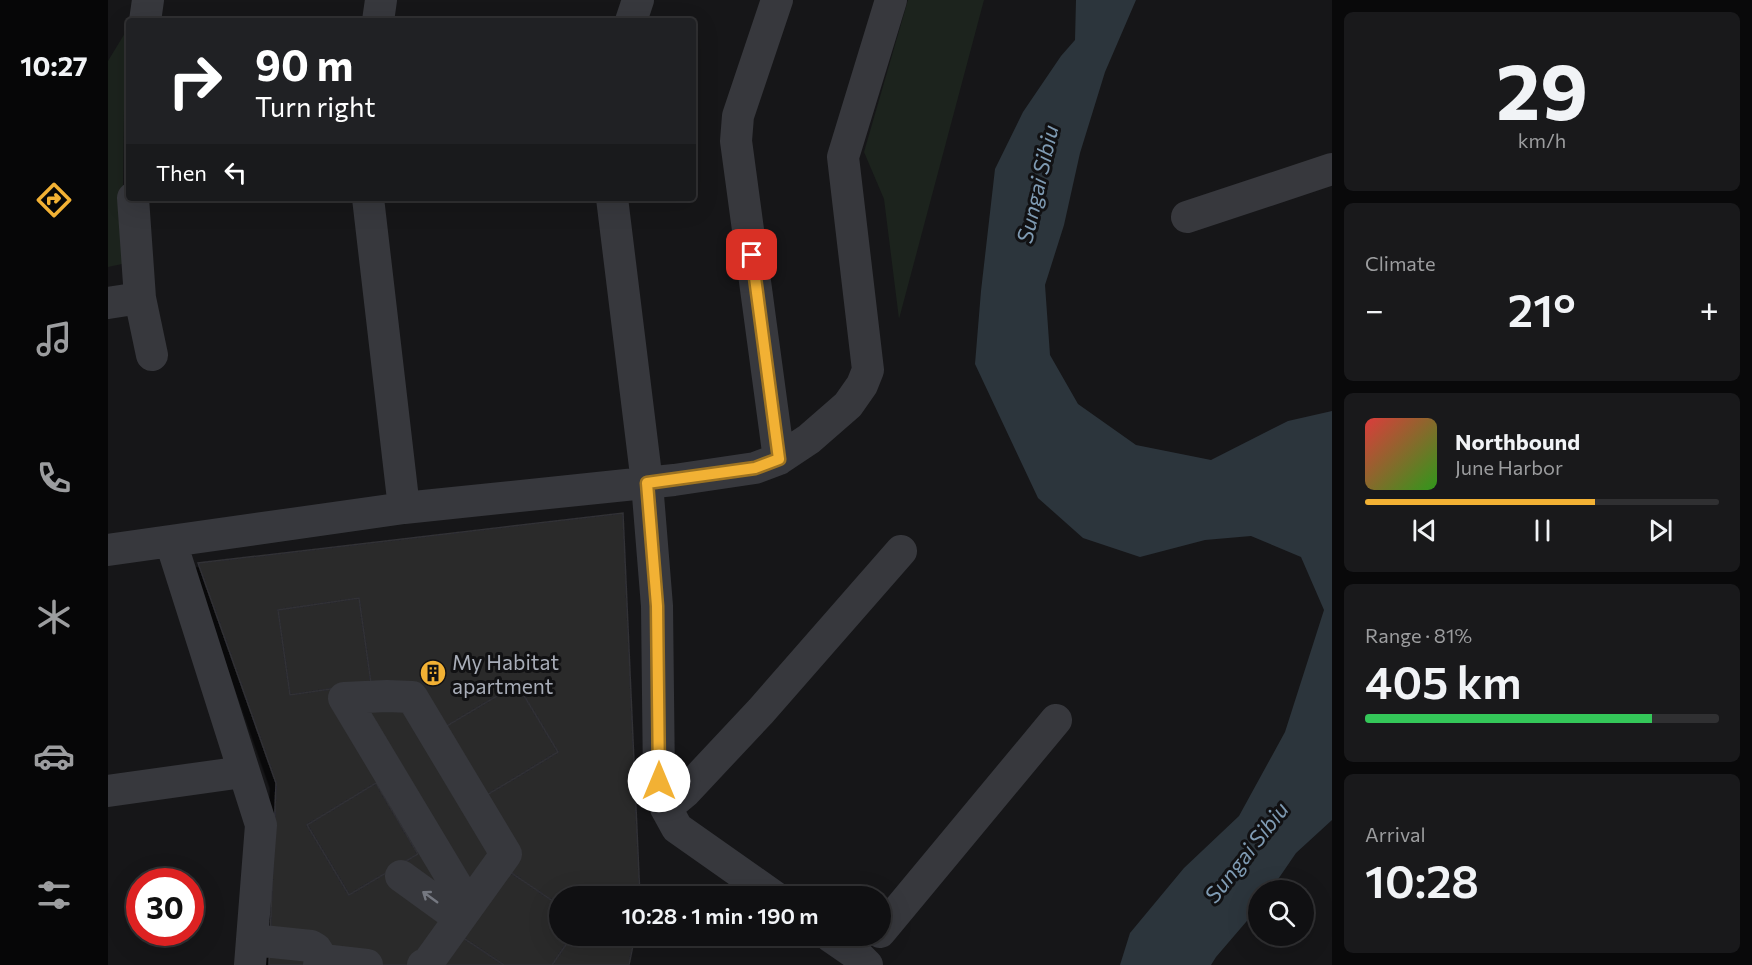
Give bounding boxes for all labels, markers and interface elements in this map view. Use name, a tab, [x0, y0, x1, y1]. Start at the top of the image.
text: 90 m	[255, 38, 354, 90]
text: 29	[1496, 41, 1588, 136]
icon: right	[156, 42, 234, 120]
text: 10:27	[20, 49, 88, 82]
text: Turn right	[255, 90, 375, 123]
water label: Sungai Sibiu	[1010, 122, 1064, 246]
text: km/h	[1518, 128, 1566, 152]
icon: left	[219, 156, 252, 189]
text: Then	[156, 159, 207, 186]
icon: directions	[33, 179, 75, 221]
pin	[726, 229, 777, 280]
icon: arrive	[735, 238, 768, 271]
text: Climate	[1365, 251, 1435, 275]
text: 21°	[1508, 281, 1576, 336]
text: −	[1365, 288, 1384, 329]
text: +	[1700, 288, 1719, 329]
icon: music	[33, 318, 75, 360]
text: Northbound	[1455, 428, 1580, 455]
text: June Harbor	[1455, 455, 1563, 479]
icon: phone	[33, 457, 75, 499]
icon: previous	[1408, 514, 1441, 547]
icon: pause	[1526, 514, 1559, 547]
icon: next	[1644, 514, 1677, 547]
icon: climate	[33, 596, 75, 638]
text: Range · 81%	[1365, 623, 1472, 647]
place label: My Habitat apartment	[452, 649, 559, 698]
text: 405 km	[1365, 653, 1521, 708]
building icon: My Habitat apartment	[418, 658, 448, 688]
icon: car	[33, 735, 75, 777]
position arrow	[627, 749, 691, 813]
water label: Sungai Sibiu	[1198, 796, 1294, 908]
text: Arrival	[1365, 822, 1426, 846]
text: 10:28	[1365, 852, 1479, 907]
speed limit sign: 30	[126, 868, 204, 946]
icon: filters	[33, 874, 75, 916]
map controls	[1248, 880, 1314, 946]
button: search	[1248, 880, 1314, 946]
one-way arrow	[423, 891, 439, 903]
text: 10:28 · 1 min · 190 m	[622, 902, 818, 929]

